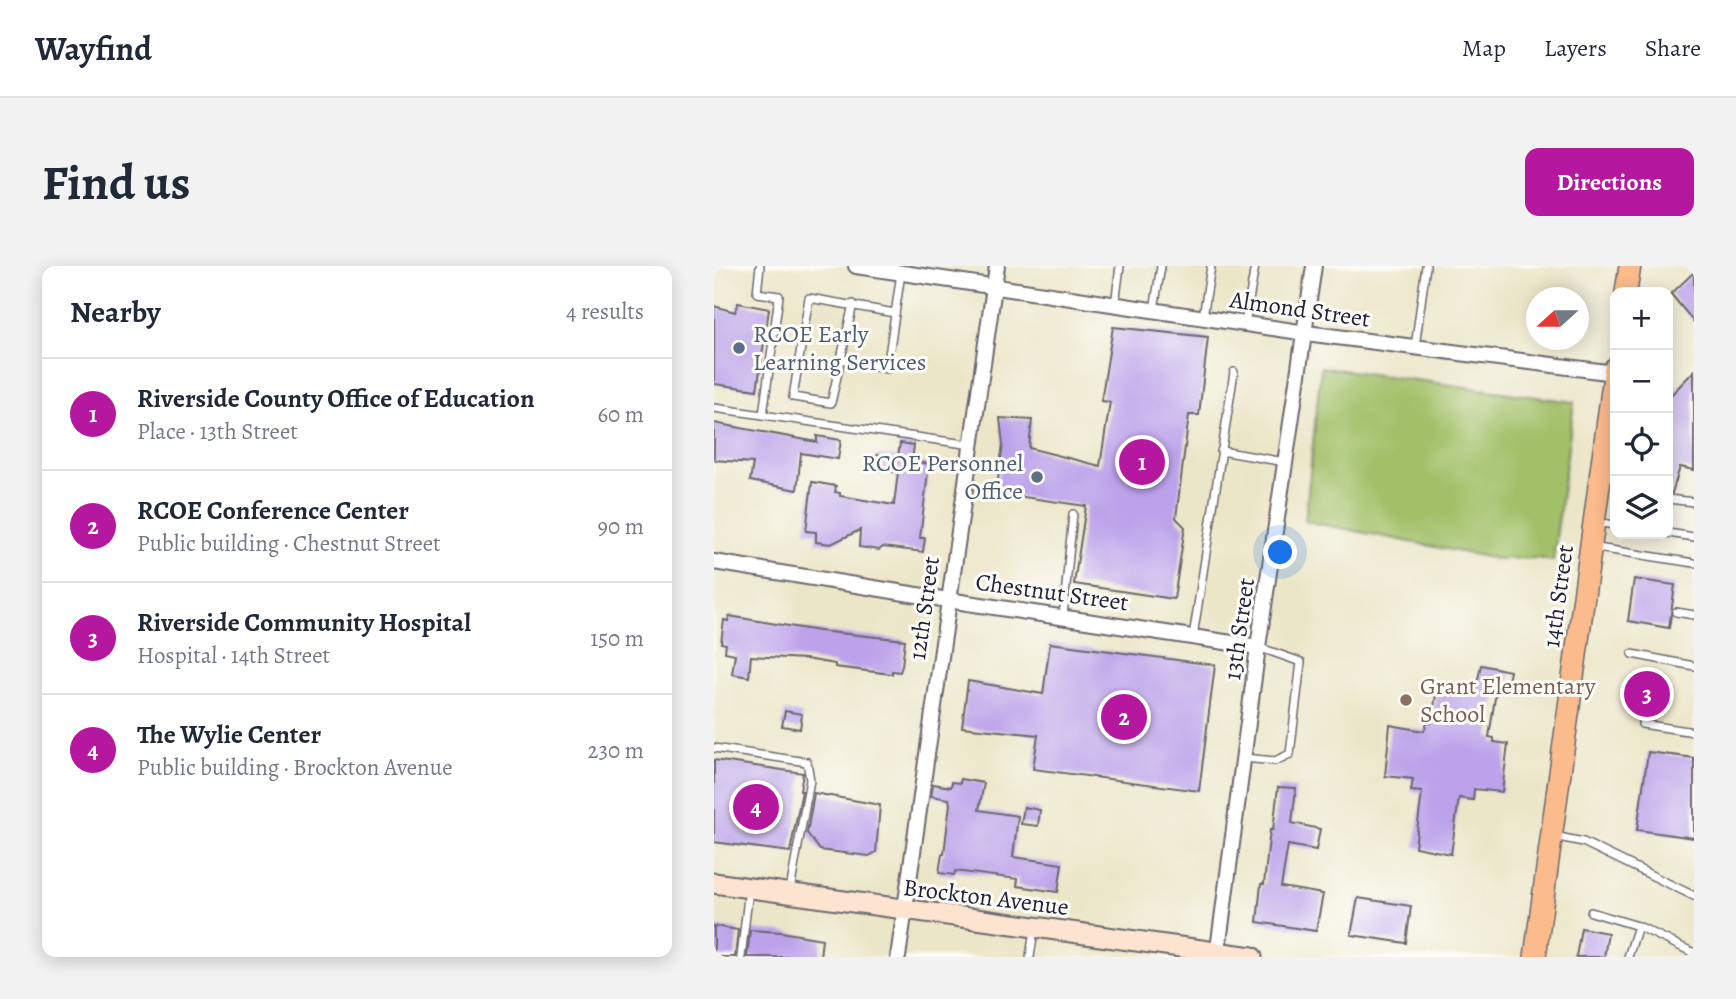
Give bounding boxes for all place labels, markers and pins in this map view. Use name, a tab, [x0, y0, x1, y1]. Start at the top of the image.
place label: RCOE Early Learning Services	[753, 318, 926, 378]
marker: RCOE Early Learning Services	[731, 340, 747, 356]
pin: 1	[1119, 436, 1165, 488]
place label: RCOE Personnel Office	[862, 447, 1023, 507]
marker: RCOE Personnel Office	[1029, 469, 1045, 485]
pin: 3	[1624, 668, 1670, 720]
place label: Grant Elementary School	[1420, 670, 1596, 730]
pin: 2	[1101, 691, 1147, 743]
marker: Grant Elementary School	[1398, 692, 1414, 708]
pin: 4	[733, 781, 779, 833]

